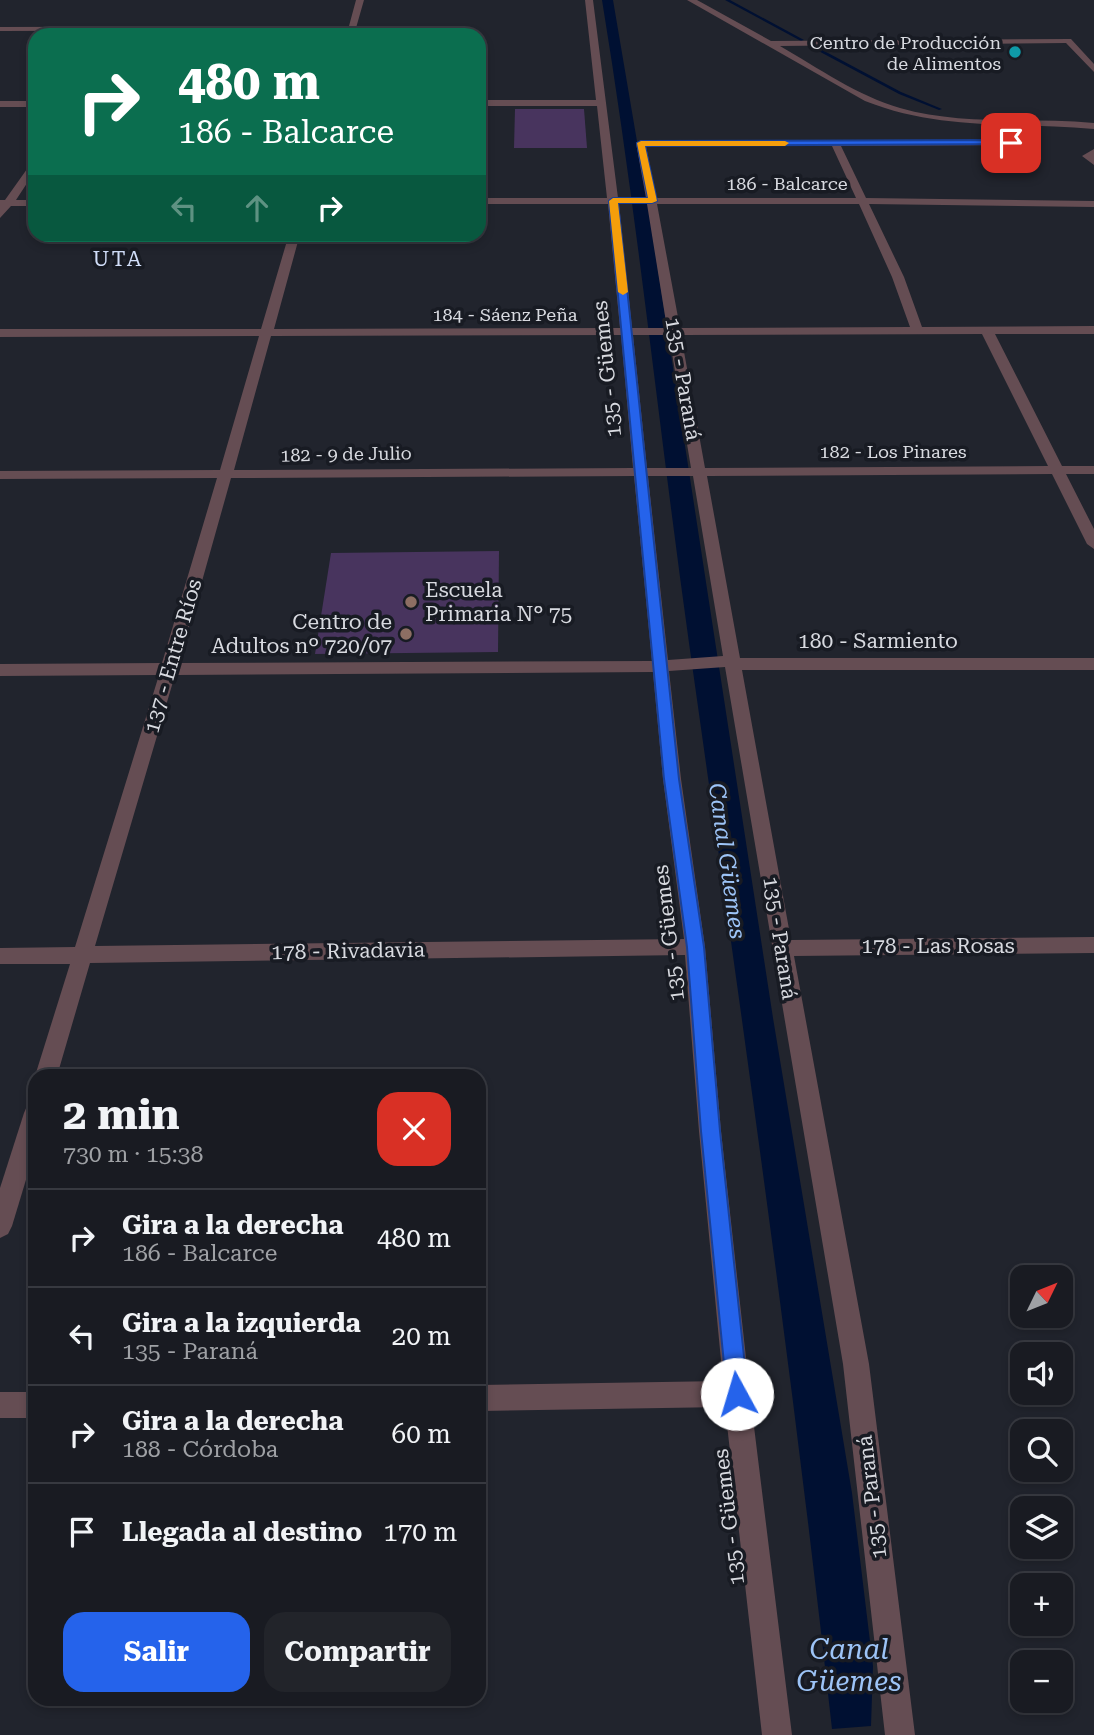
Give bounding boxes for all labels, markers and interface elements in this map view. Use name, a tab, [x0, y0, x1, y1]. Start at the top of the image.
place label: Centro de Producción de Alimentos	[810, 32, 1001, 74]
marker: Centro de Producción de Alimentos	[1007, 44, 1023, 60]
text: 480 m	[178, 54, 320, 111]
icon: right	[63, 56, 154, 147]
text: 186 - Balcarce	[178, 113, 394, 151]
pin	[981, 113, 1041, 173]
icon: arrive	[992, 124, 1030, 162]
street label: 186 - Balcarce	[726, 173, 848, 194]
icon: left	[165, 189, 203, 227]
icon: ahead	[238, 189, 276, 227]
icon: right	[311, 189, 349, 227]
district label: UTA	[93, 247, 143, 271]
street label: 135 - Güemes	[588, 299, 626, 439]
street label: 184 - Sáenz Peña	[432, 304, 578, 325]
street label: 135 - Paraná	[660, 316, 706, 443]
street label: 182 - Los Pinares	[819, 441, 967, 462]
street label: 182 - 9 de Julio	[280, 442, 412, 466]
street label: 137 - Entre Ríos	[139, 576, 207, 736]
place label: Escuela Primaria N° 75	[425, 578, 572, 626]
marker: Escuela Primaria N° 75	[403, 594, 419, 610]
place label: Centro de Adultos nº 720/07	[211, 610, 392, 658]
marker: Centro de Adultos nº 720/07	[398, 626, 414, 642]
street label: 180 - Sarmiento	[798, 629, 958, 653]
water label: Canal Güemes	[703, 781, 751, 941]
street label: 135 - Güemes	[649, 863, 689, 1003]
street label: 135 - Paraná	[758, 875, 802, 1002]
street label: 178 - Las Rosas	[861, 934, 1015, 958]
street label: 178 - Rivadavia	[271, 938, 426, 964]
text: 2 min	[63, 1090, 180, 1139]
button: close	[377, 1092, 451, 1166]
text: 730 m · 15:38	[63, 1141, 203, 1168]
text: Gira a la derecha	[122, 1210, 343, 1240]
icon: right	[63, 1219, 101, 1257]
text: 480 m	[377, 1223, 451, 1253]
text: 186 - Balcarce	[122, 1240, 277, 1267]
north arrow	[1010, 1265, 1073, 1328]
map controls	[1010, 1265, 1073, 1713]
text: Gira a la izquierda	[122, 1308, 361, 1338]
icon: left	[63, 1317, 101, 1355]
text: 20 m	[392, 1321, 451, 1351]
text: 135 - Paraná	[122, 1338, 258, 1365]
button: sound	[1010, 1342, 1073, 1405]
position arrow	[700, 1357, 774, 1431]
text: Gira a la derecha	[122, 1406, 343, 1436]
icon: right	[63, 1415, 101, 1453]
text: 60 m	[392, 1419, 451, 1449]
button: search	[1010, 1419, 1073, 1482]
street label: 135 - Paraná	[852, 1433, 891, 1560]
text: 188 - Córdoba	[122, 1436, 278, 1463]
street label: 135 - Güemes	[709, 1447, 749, 1587]
button: layers	[1010, 1496, 1073, 1559]
icon: arrive	[63, 1513, 101, 1551]
text: Llegada al destino	[122, 1517, 362, 1547]
text: 170 m	[383, 1517, 457, 1547]
button: +	[1010, 1573, 1073, 1636]
button: Salir	[63, 1612, 250, 1692]
button: Compartir	[264, 1612, 451, 1692]
water label: Canal Güemes	[796, 1633, 902, 1698]
button: −	[1010, 1650, 1073, 1713]

